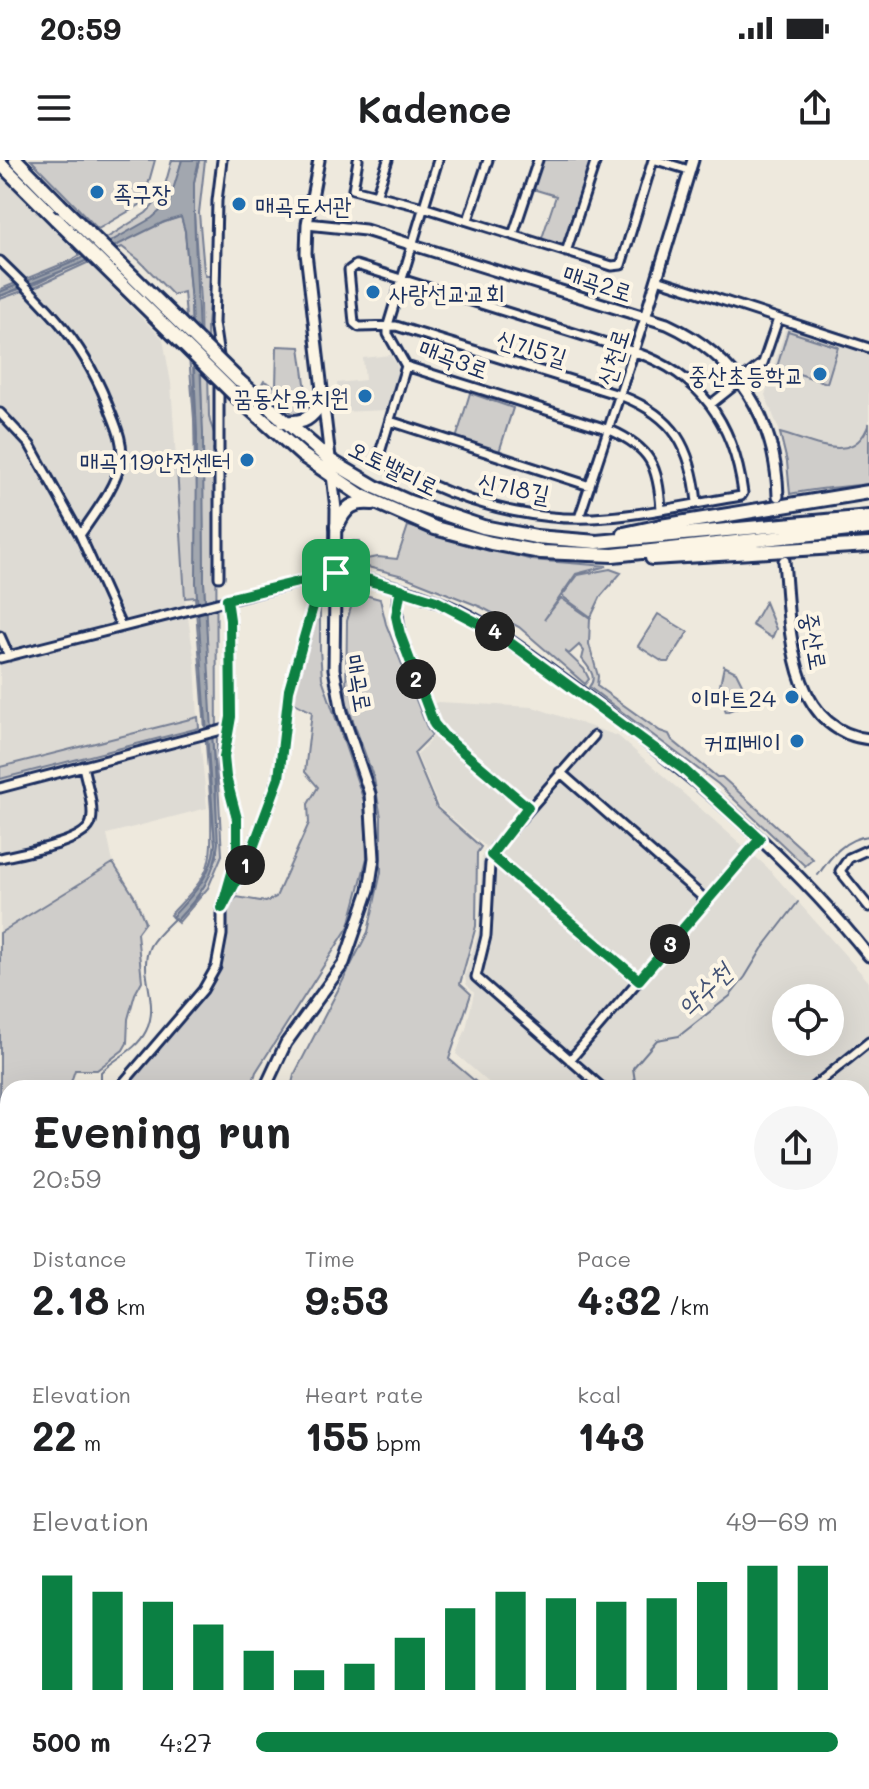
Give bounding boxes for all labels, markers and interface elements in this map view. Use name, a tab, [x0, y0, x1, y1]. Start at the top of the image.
text: 20:59	[40, 8, 121, 48]
text: Kadence	[358, 85, 511, 132]
icon: menu	[32, 86, 76, 130]
icon: share	[793, 86, 837, 130]
place label: 족구장	[113, 177, 171, 208]
marker: 족구장	[88, 183, 106, 201]
place label: 매곡도서관	[255, 189, 352, 220]
marker: 매곡도서관	[230, 195, 248, 213]
street label: 매곡2로	[559, 256, 637, 308]
place label: 사랑선교교회	[389, 277, 505, 308]
marker: 사랑선교교회	[364, 283, 382, 301]
street label: 신기5길	[493, 322, 571, 372]
street label: 신천로	[589, 325, 635, 389]
street label: 매곡3로	[415, 331, 493, 385]
place label: 중산초등학교	[688, 359, 804, 390]
marker: 중산초등학교	[811, 365, 829, 383]
place label: 꿈동산유치원	[233, 381, 349, 412]
marker: 꿈동산유치원	[356, 387, 374, 405]
street label: 오토밸리로	[344, 432, 444, 502]
place label: 매곡119안전센터	[79, 445, 231, 476]
marker: 매곡119안전센터	[238, 451, 256, 469]
street label: 신기8길	[475, 465, 553, 509]
pin	[302, 539, 370, 607]
icon: arrive	[314, 551, 358, 595]
street label: 중산로	[795, 610, 835, 672]
pin: 4	[475, 611, 515, 651]
text: 4	[488, 616, 502, 645]
street label: 매곡로	[340, 652, 380, 714]
pin: 2	[396, 659, 436, 699]
text: 2	[410, 664, 422, 693]
place label: 이마트24	[691, 682, 776, 713]
marker: 이마트24	[783, 688, 801, 706]
place label: 커피베이	[704, 726, 781, 757]
marker: 커피베이	[788, 732, 806, 750]
pin: 1	[225, 845, 265, 885]
text: 1	[240, 850, 250, 879]
pin: 3	[650, 924, 690, 964]
text: 3	[663, 929, 677, 958]
water label: 약수천	[670, 953, 741, 1023]
map controls	[772, 984, 844, 1056]
button: locate	[772, 984, 844, 1056]
text: Evening run	[32, 1102, 291, 1159]
button: share	[754, 1106, 838, 1190]
text: 20:59	[32, 1161, 101, 1195]
text: Distance	[32, 1244, 127, 1273]
text: Time	[305, 1244, 355, 1273]
text: Pace	[577, 1244, 631, 1273]
text: 2.18	[32, 1273, 109, 1325]
text: 9:53	[305, 1273, 389, 1325]
text: 4:32	[577, 1273, 662, 1325]
text: km	[109, 1292, 145, 1321]
text: /km	[662, 1292, 710, 1321]
text: Elevation	[32, 1380, 131, 1409]
text: Heart rate	[305, 1380, 423, 1409]
text: kcal	[577, 1380, 621, 1409]
text: 22	[32, 1409, 77, 1461]
text: 155	[305, 1409, 369, 1461]
text: 143	[577, 1409, 644, 1461]
text: m	[77, 1428, 101, 1457]
text: bpm	[369, 1428, 421, 1457]
text: Elevation	[32, 1504, 149, 1538]
text: 49–69 m	[726, 1504, 838, 1538]
text: 500 m	[32, 1725, 111, 1759]
text: 4:27	[160, 1725, 212, 1759]

